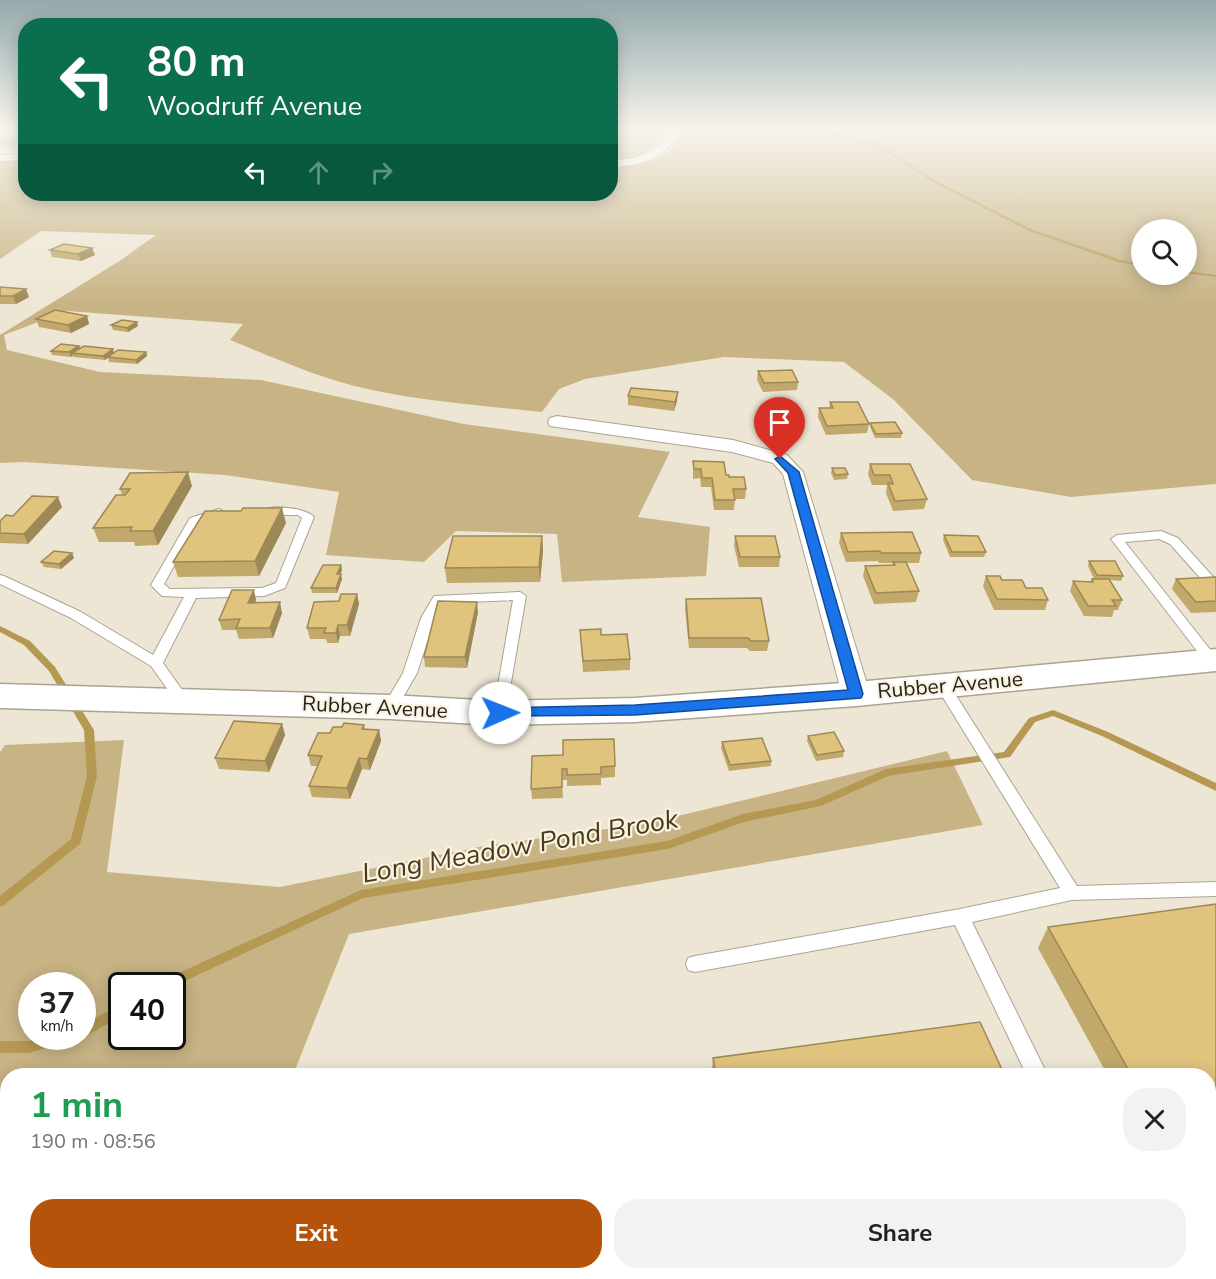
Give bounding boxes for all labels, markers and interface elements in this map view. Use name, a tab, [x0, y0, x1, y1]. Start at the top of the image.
text: 80 m	[147, 34, 246, 91]
icon: left	[48, 42, 126, 120]
text: Woodruff Avenue	[147, 88, 362, 125]
icon: left	[239, 156, 272, 189]
icon: ahead	[302, 156, 335, 189]
icon: right	[365, 156, 398, 189]
map controls	[1131, 219, 1197, 285]
button: search	[1131, 219, 1197, 285]
pin	[754, 397, 805, 459]
icon: arrive	[763, 406, 796, 439]
street label: Rubber Avenue	[876, 665, 1024, 705]
position arrow	[468, 681, 532, 745]
street label: Rubber Avenue	[301, 689, 449, 725]
water label: Long Meadow Pond Brook	[359, 800, 683, 893]
speed limit sign: 40	[108, 972, 186, 1050]
text: 37	[39, 983, 75, 1024]
text: km/h	[40, 1016, 74, 1036]
text: 1 min	[30, 1081, 123, 1130]
button: close	[1123, 1088, 1186, 1151]
text: 190 m · 08:56	[30, 1128, 156, 1155]
button: Exit	[30, 1199, 602, 1268]
button: Share	[614, 1199, 1186, 1268]

